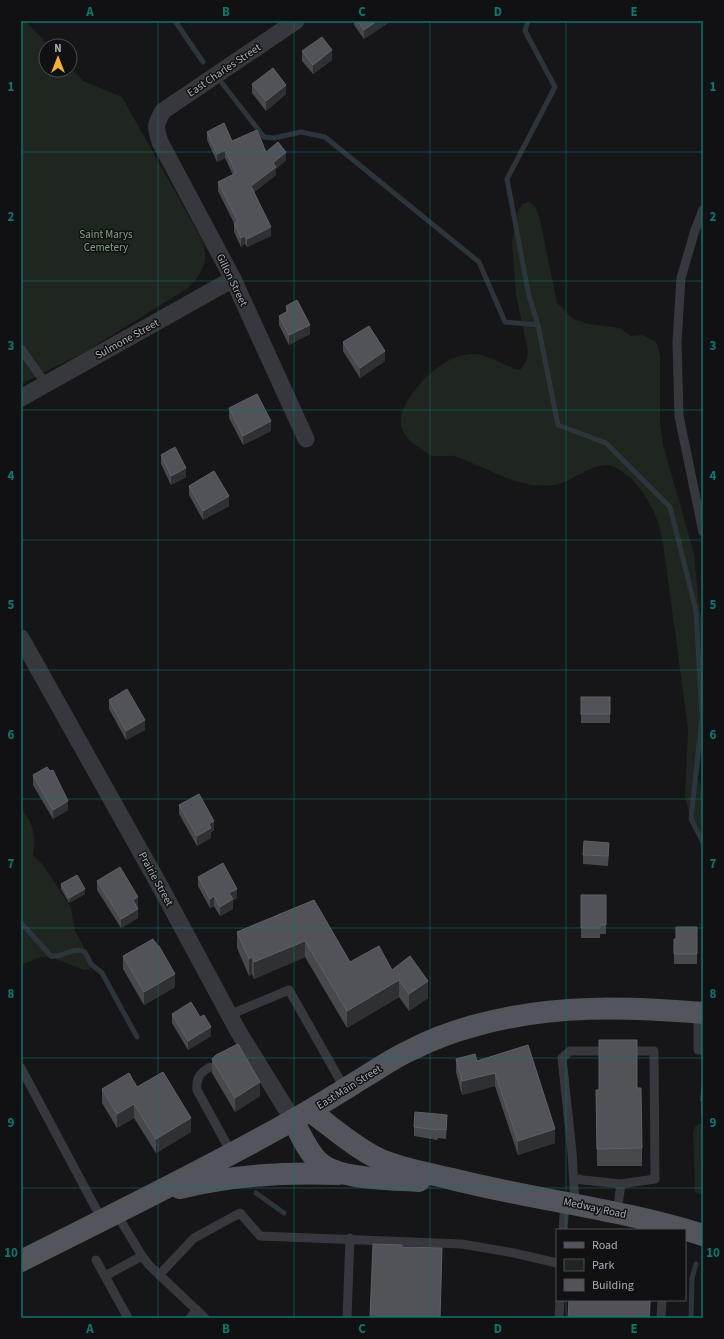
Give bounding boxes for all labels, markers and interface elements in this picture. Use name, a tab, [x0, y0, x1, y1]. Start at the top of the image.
text: A	[85, 3, 94, 21]
text: B	[222, 3, 230, 21]
text: C	[358, 3, 366, 21]
text: D	[494, 3, 502, 21]
text: E	[630, 3, 638, 21]
north arrow	[38, 38, 78, 78]
street label: East Charles Street	[184, 40, 264, 100]
text: N	[54, 41, 62, 56]
text: 1	[8, 78, 15, 96]
text: 1	[710, 78, 717, 96]
text: 2	[8, 208, 15, 226]
text: 2	[710, 208, 717, 226]
park label: Saint Marys Cemetery	[79, 227, 133, 255]
street label: Gillon Street	[213, 251, 251, 309]
street label: Sulmone Street	[92, 315, 162, 363]
text: 3	[8, 337, 15, 355]
text: 3	[710, 337, 717, 355]
text: 4	[8, 467, 15, 485]
text: 4	[710, 467, 717, 485]
text: 5	[8, 596, 15, 614]
text: 5	[710, 596, 717, 614]
text: 6	[8, 726, 15, 744]
text: 6	[710, 726, 717, 744]
street label: Prairie Street	[135, 849, 177, 909]
text: 7	[8, 855, 15, 873]
text: 7	[710, 855, 717, 873]
text: 8	[8, 985, 15, 1003]
text: 8	[710, 985, 717, 1003]
street label: East Main Street	[314, 1061, 384, 1113]
text: 9	[8, 1114, 15, 1132]
text: 9	[710, 1114, 717, 1132]
street label: Medway Road	[562, 1194, 628, 1222]
legend	[556, 1229, 686, 1301]
text: Road	[592, 1237, 618, 1254]
text: 10	[4, 1244, 18, 1262]
text: 10	[706, 1244, 720, 1262]
text: Park	[592, 1257, 614, 1274]
text: Building	[592, 1277, 634, 1294]
text: A	[85, 1320, 94, 1338]
text: B	[222, 1320, 230, 1338]
text: C	[358, 1320, 366, 1338]
text: D	[494, 1320, 502, 1338]
text: E	[630, 1320, 638, 1338]

